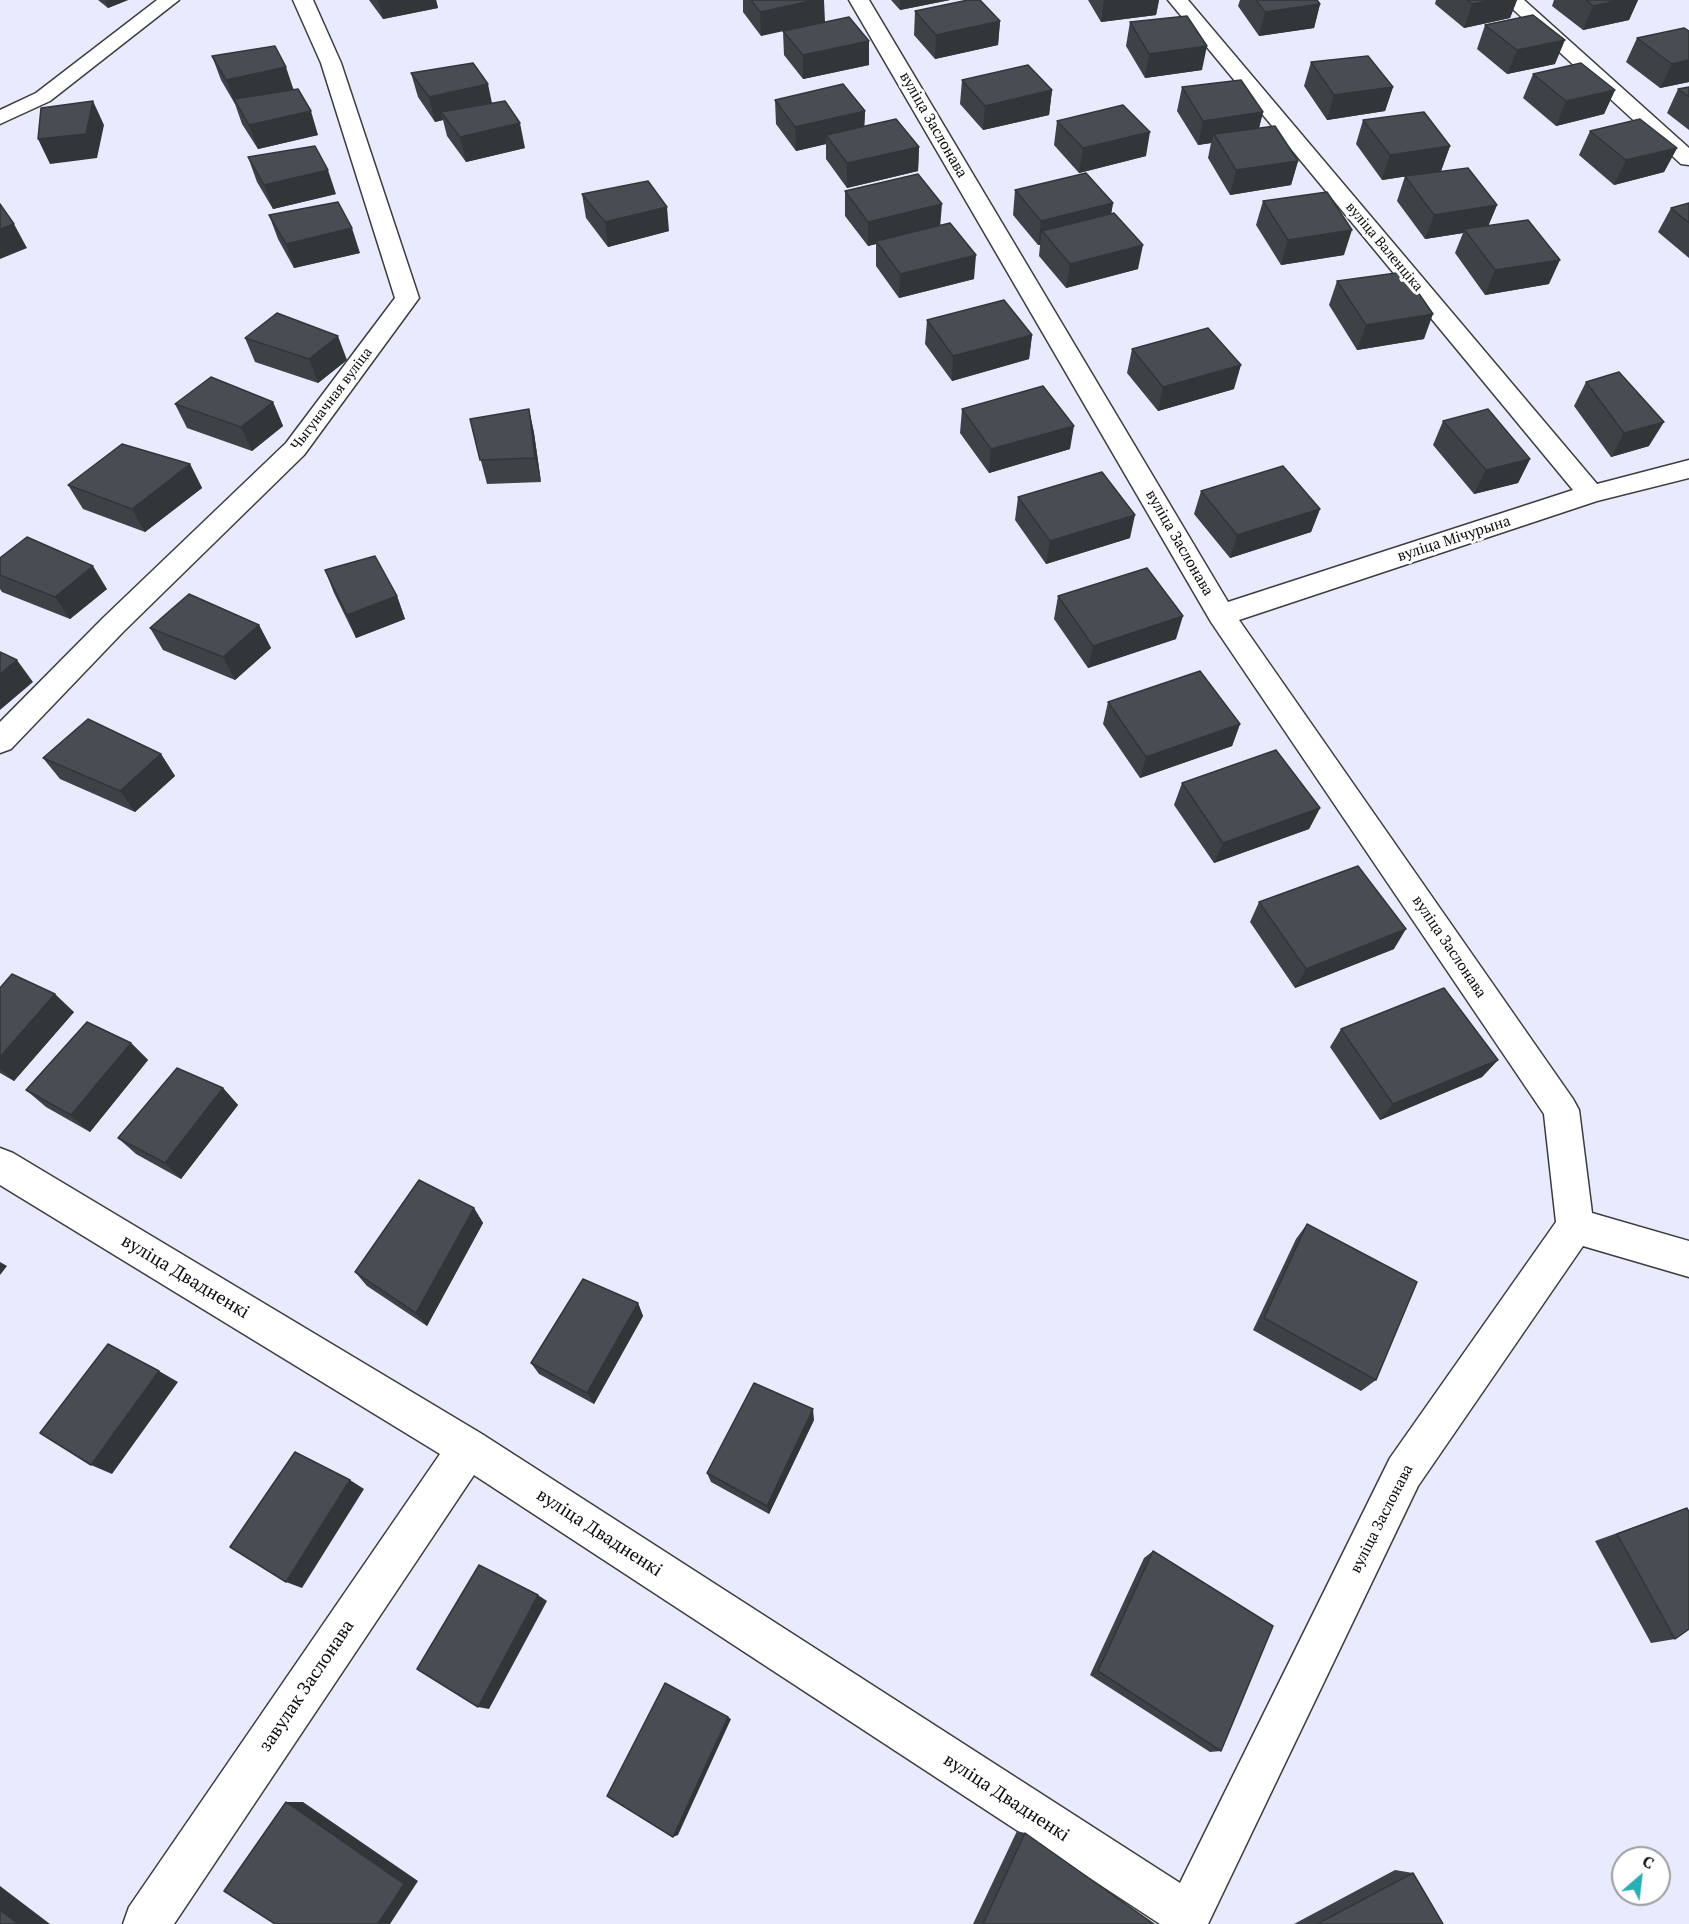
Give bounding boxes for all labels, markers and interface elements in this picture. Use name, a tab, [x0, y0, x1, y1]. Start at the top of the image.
street label: вуліца Заслонава	[895, 69, 971, 181]
street label: вуліца Валенціка	[1342, 199, 1426, 295]
street label: Чыгуначная вуліца	[288, 344, 376, 454]
street label: вуліца Заслонава	[1141, 487, 1217, 599]
street label: вуліца Мічурына	[1395, 512, 1513, 566]
street label: вуліца Заслонава	[1408, 892, 1490, 1002]
street label: вуліца Двадненкі	[117, 1230, 253, 1324]
street label: вуліца Заслонава	[1347, 1462, 1417, 1576]
street label: вуліца Двадненкі	[532, 1484, 666, 1582]
street label: завулак Заслонава	[255, 1616, 359, 1756]
street label: вуліца Двадненкі	[939, 1749, 1073, 1847]
north arrow	[1611, 1846, 1671, 1906]
text: С	[1639, 1850, 1658, 1874]

